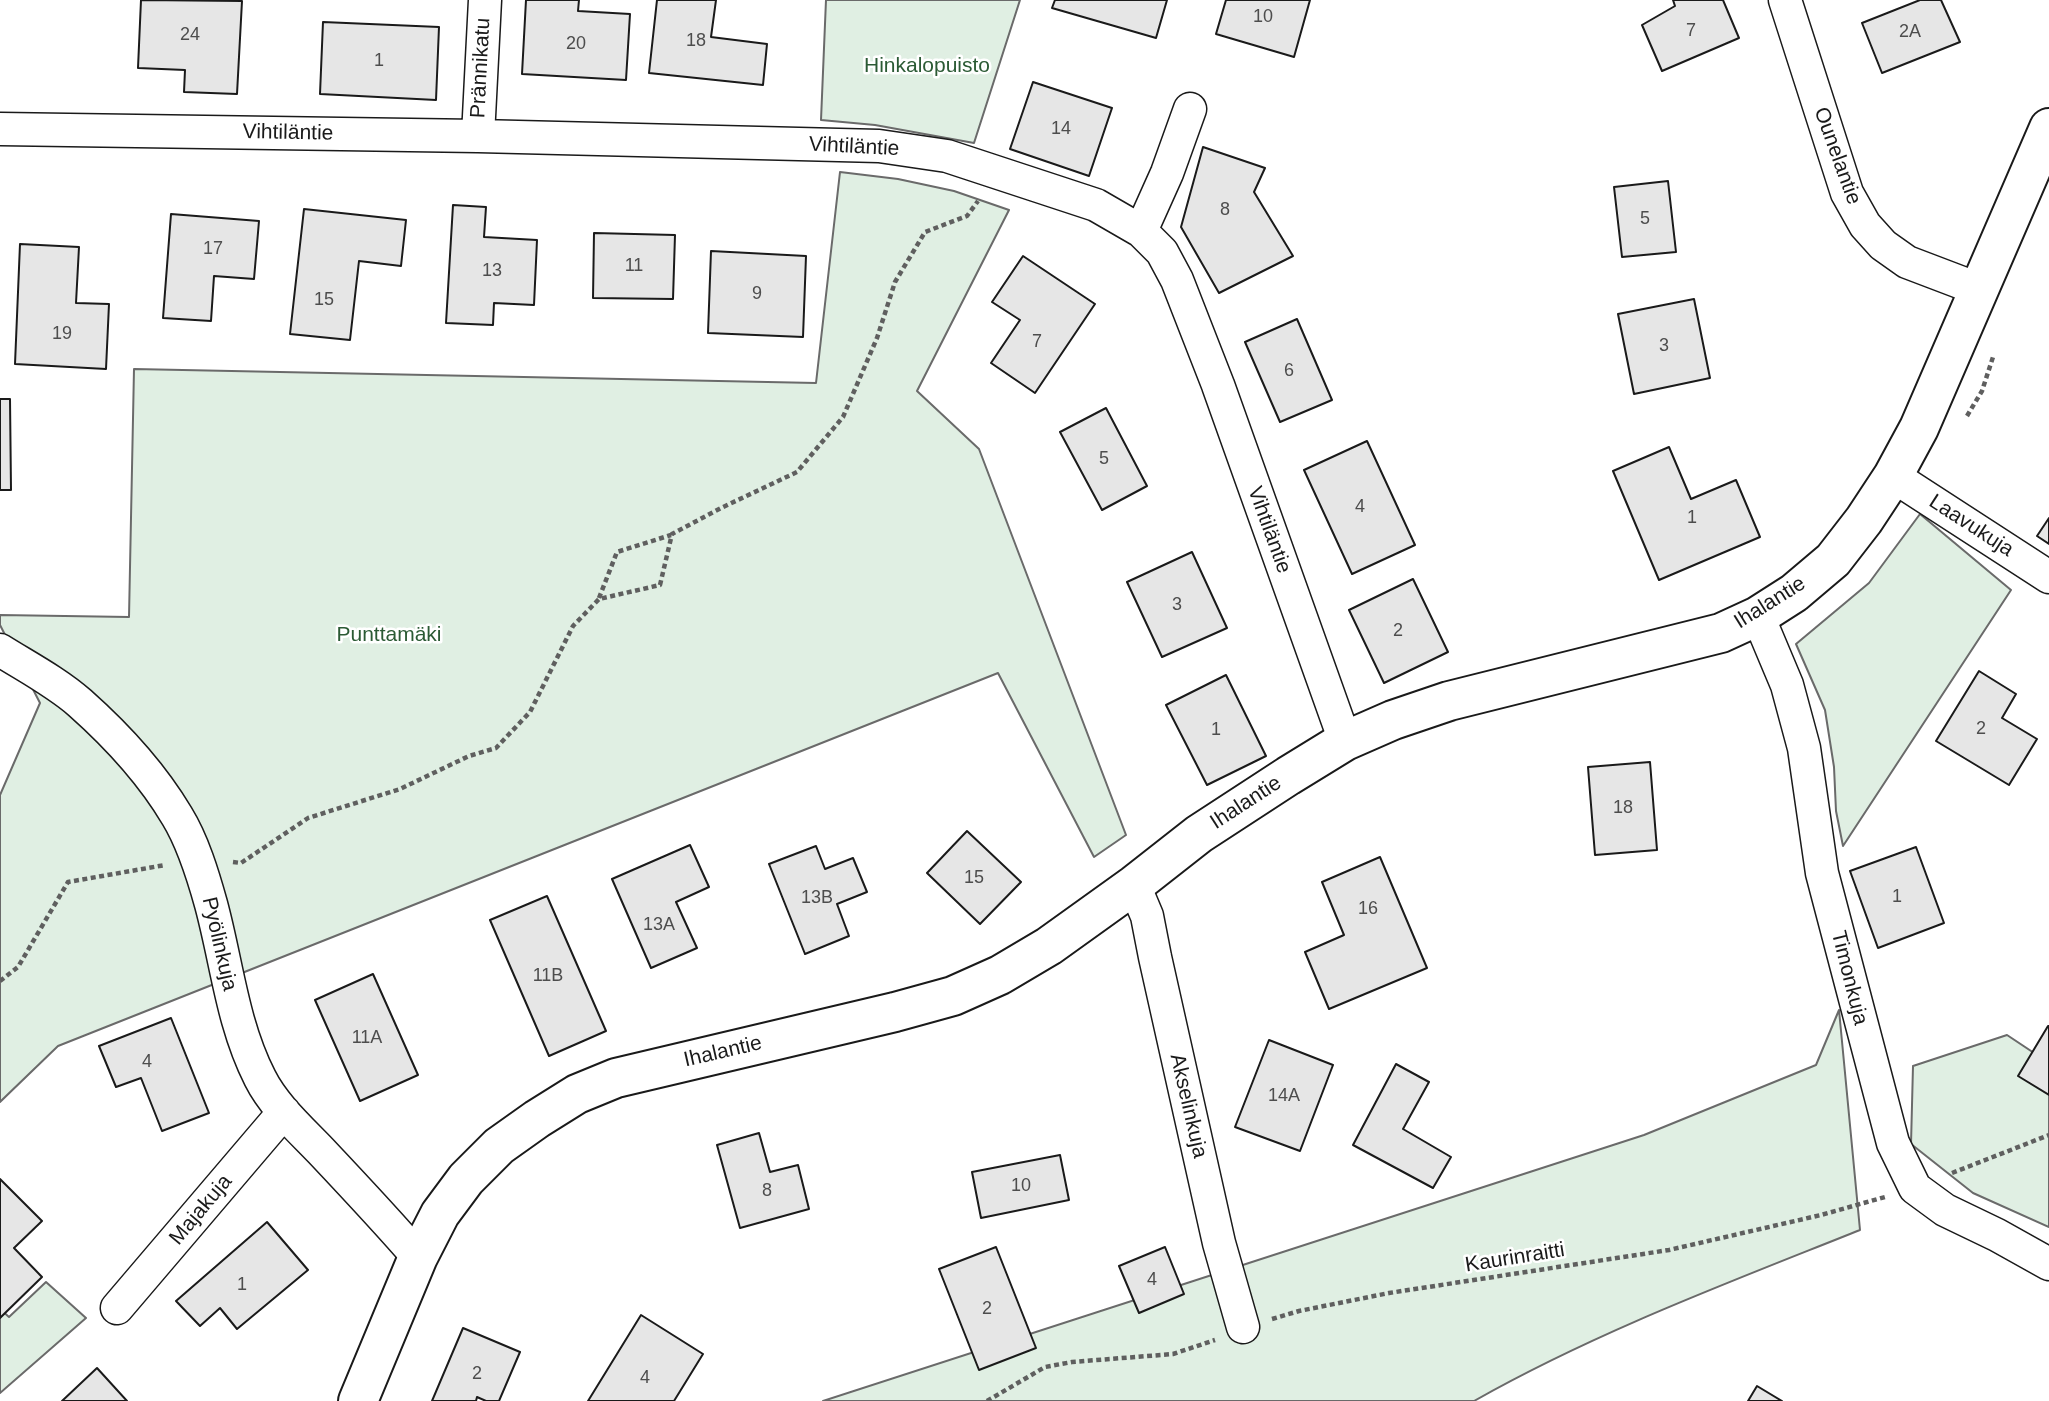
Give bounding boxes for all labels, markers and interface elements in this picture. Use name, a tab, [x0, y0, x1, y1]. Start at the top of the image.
house number: 10	[1253, 6, 1273, 28]
street label: Prännikatu	[466, 17, 496, 119]
house number: 7	[1686, 20, 1696, 42]
house number: 2A	[1899, 21, 1921, 43]
house number: 24	[180, 24, 200, 46]
house number: 18	[686, 30, 706, 52]
house number: 20	[566, 33, 586, 55]
house number: 1	[374, 50, 384, 72]
park label: Hinkalopuisto	[864, 53, 990, 79]
street label: Ounelantie	[1808, 104, 1866, 208]
house number: 14	[1051, 118, 1071, 140]
street label: Vihtiläntie	[242, 120, 334, 146]
street label: Vihtiläntie	[808, 132, 900, 162]
house number: 8	[1220, 199, 1230, 221]
house number: 5	[1640, 208, 1650, 230]
house number: 17	[203, 238, 223, 260]
house number: 11	[625, 255, 643, 277]
house number: 13	[482, 260, 502, 282]
house number: 9	[752, 283, 762, 305]
house number: 15	[314, 289, 334, 311]
house number: 19	[52, 323, 72, 345]
house number: 7	[1032, 331, 1042, 353]
house number: 3	[1659, 335, 1669, 357]
house number: 6	[1284, 360, 1294, 382]
house number: 5	[1099, 448, 1109, 470]
street label: Vihtiläntie	[1242, 483, 1296, 577]
street label: Laavukuja	[1924, 489, 2018, 563]
house number: 4	[1355, 496, 1365, 518]
house number: 1	[1687, 507, 1697, 529]
street label: Ihalantie	[1730, 571, 1810, 635]
house number: 3	[1172, 594, 1182, 616]
house number: 2	[1393, 620, 1403, 642]
park label: Punttamäki	[336, 622, 442, 648]
house number: 2	[1976, 718, 1986, 740]
house number: 1	[1211, 719, 1221, 741]
street label: Ihalantie	[1206, 771, 1286, 835]
house number: 18	[1613, 797, 1633, 819]
house number: 15	[964, 867, 984, 889]
house number: 1	[1892, 886, 1902, 908]
house number: 13B	[801, 887, 833, 909]
street label: Pyölinkuja	[196, 895, 242, 993]
house number: 16	[1358, 898, 1378, 920]
house number: 13A	[643, 914, 675, 936]
street label: Timonkuja	[1825, 928, 1873, 1028]
house number: 11B	[533, 965, 563, 987]
house number: 11A	[352, 1027, 382, 1049]
street label: Ihalantie	[681, 1031, 765, 1073]
house number: 4	[142, 1051, 152, 1073]
street label: Akselinkuja	[1164, 1051, 1212, 1161]
house number: 14A	[1268, 1085, 1300, 1107]
street label: Majakuja	[164, 1170, 238, 1250]
house number: 10	[1011, 1175, 1031, 1197]
house number: 8	[762, 1180, 772, 1202]
street label: Kaurinraitti	[1463, 1238, 1567, 1278]
house number: 4	[1147, 1269, 1157, 1291]
house number: 1	[237, 1274, 247, 1296]
house number: 2	[982, 1298, 992, 1320]
house number: 2	[472, 1363, 482, 1385]
house number: 4	[640, 1367, 650, 1389]

